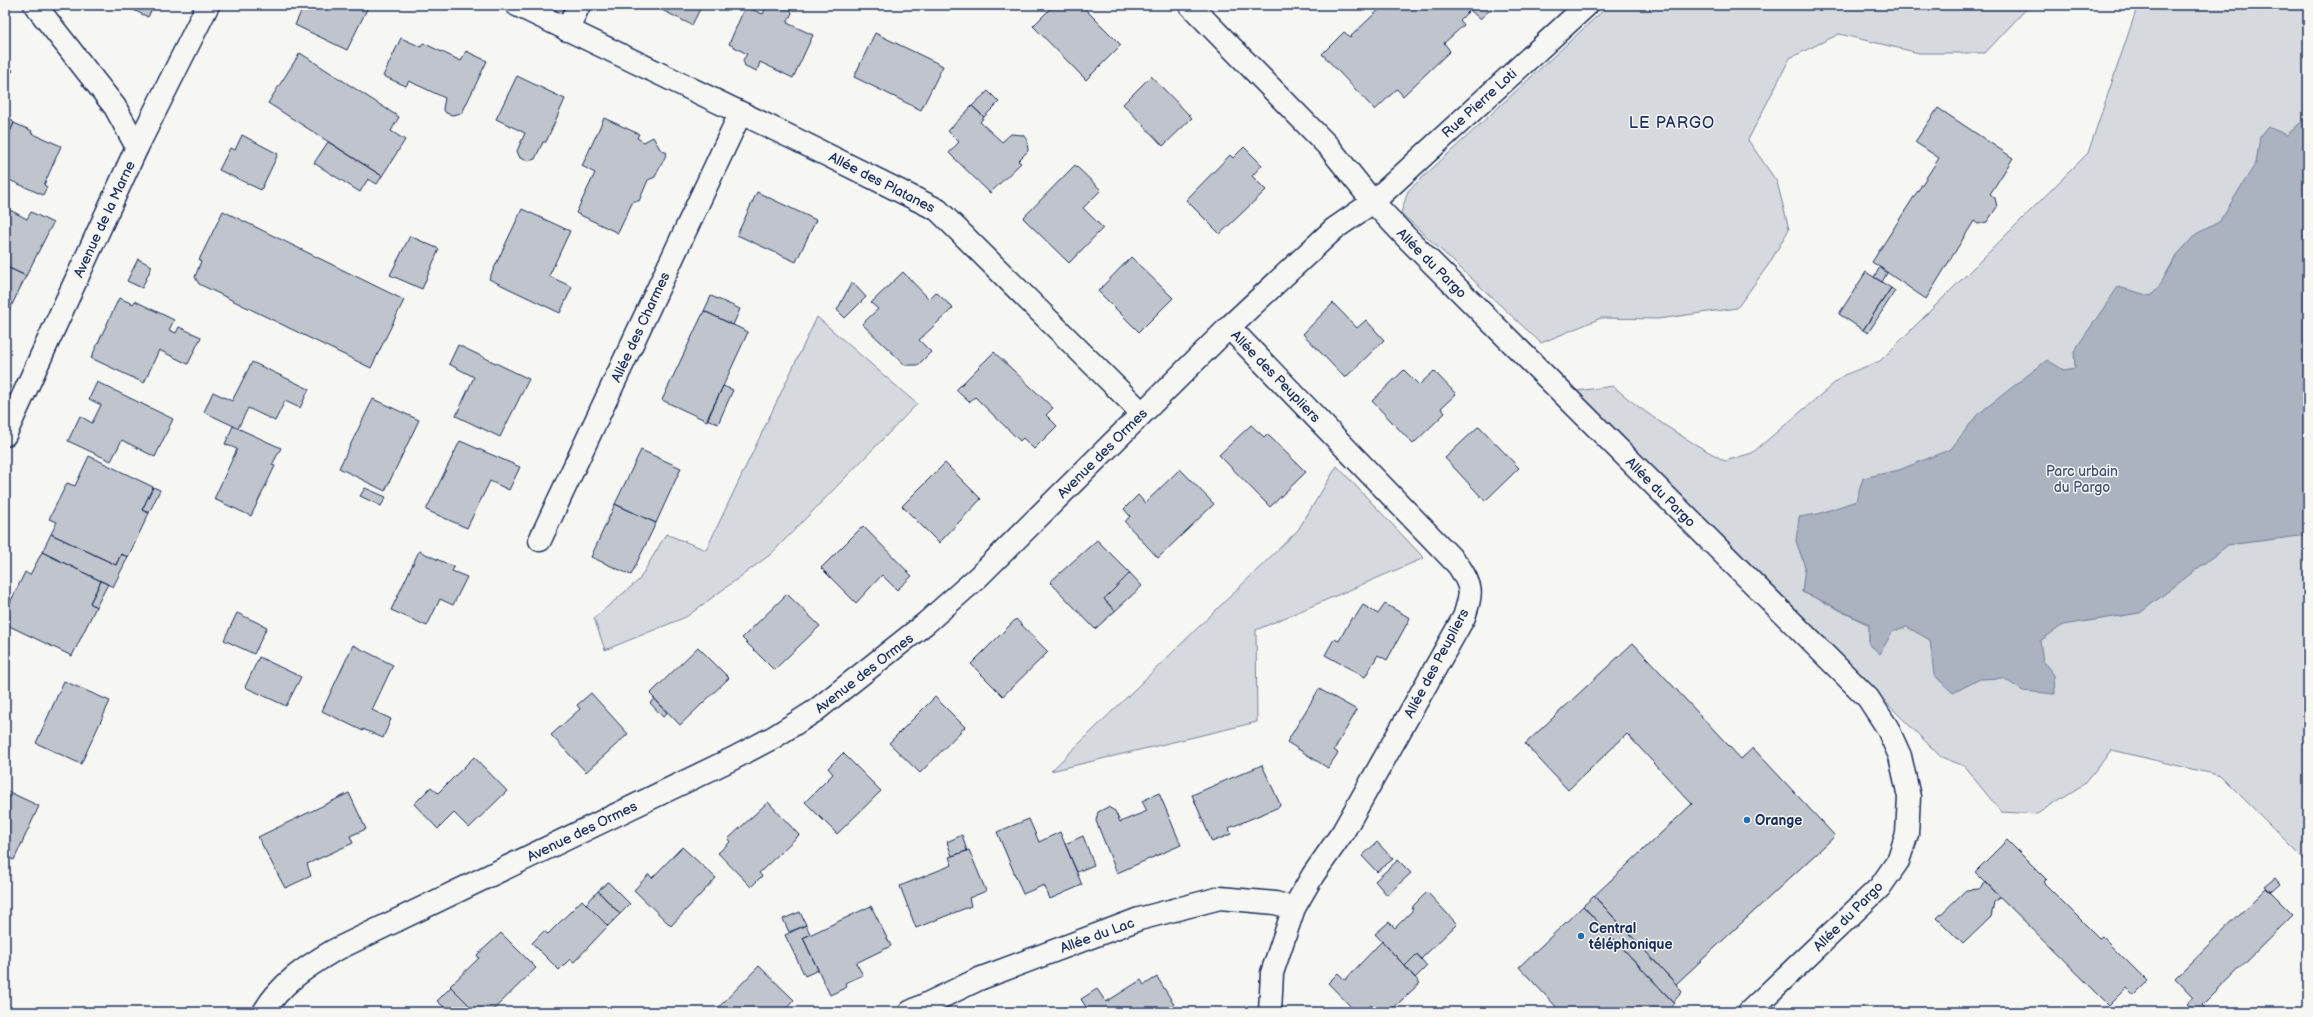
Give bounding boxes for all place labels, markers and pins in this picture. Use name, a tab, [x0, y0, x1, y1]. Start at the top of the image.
place label: Orange	[1755, 812, 1802, 829]
marker: Orange	[1742, 815, 1752, 825]
place label: Central téléphonique	[1588, 920, 1672, 953]
marker: Central téléphonique	[1576, 931, 1586, 941]

